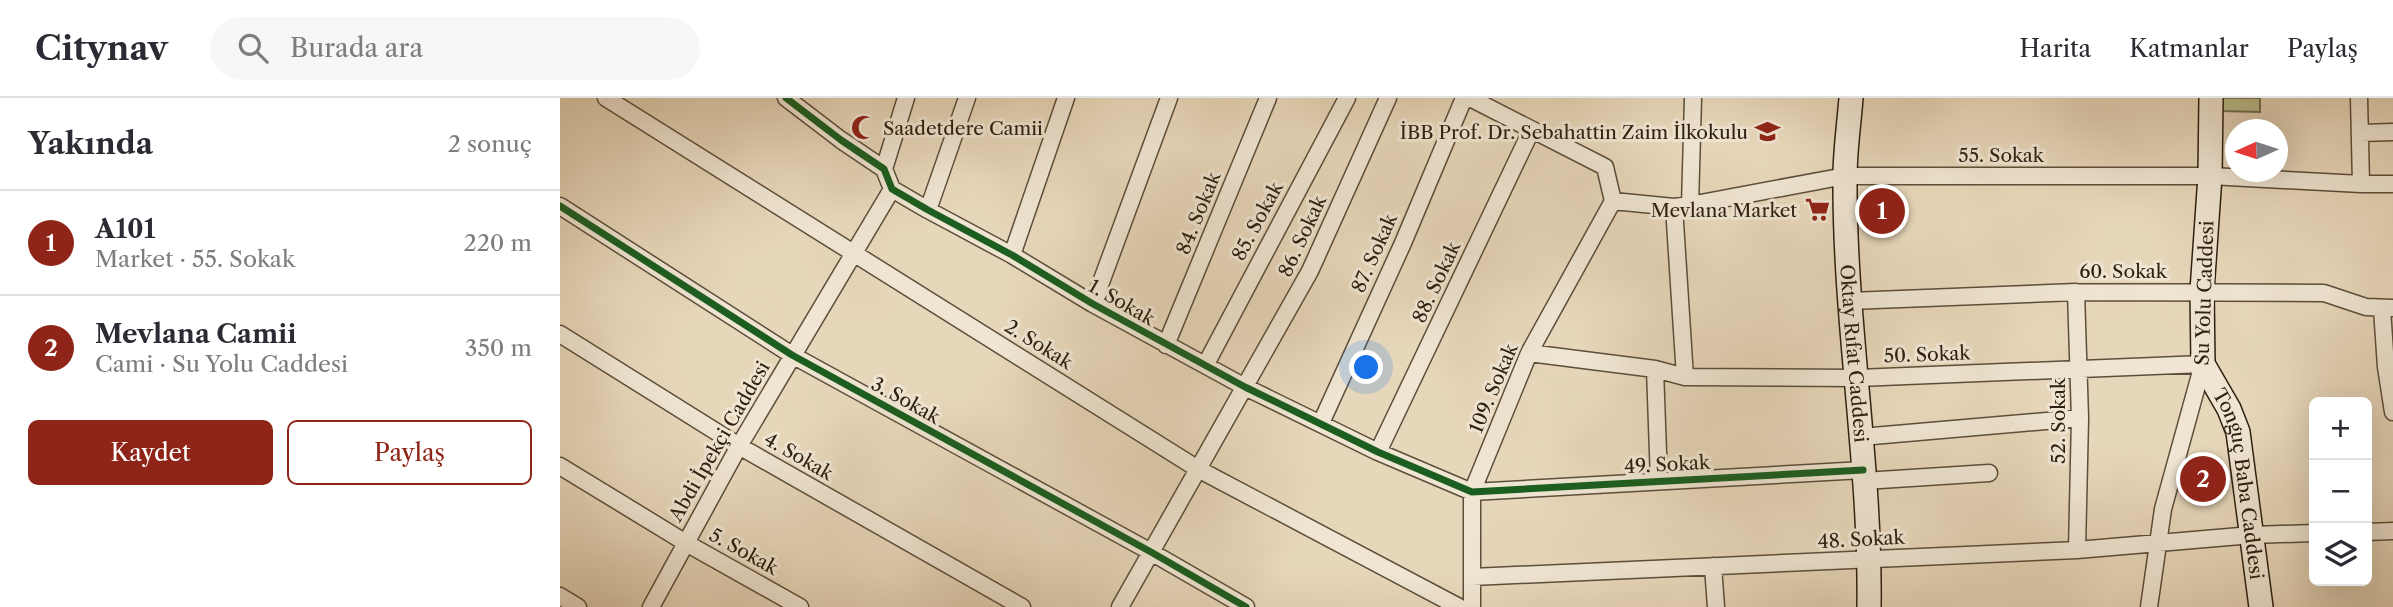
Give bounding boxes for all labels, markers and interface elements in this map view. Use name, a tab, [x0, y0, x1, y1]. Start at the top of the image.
search box	[210, 17, 700, 80]
text: Citynav	[35, 28, 168, 69]
icon: search	[234, 29, 272, 67]
text: Burada ara	[290, 32, 423, 64]
text: Harita	[2020, 34, 2091, 63]
text: Katmanlar	[2129, 34, 2249, 63]
text: Paylaş	[2287, 34, 2358, 63]
mosque icon: Saadetdere Camii	[849, 114, 877, 142]
place label: Saadetdere Camii	[883, 117, 1043, 140]
school or university icon: İBB Prof. Dr. Sebahattin Zaim İlkokulu	[1754, 118, 1782, 146]
north arrow	[2225, 119, 2288, 182]
place label: İBB Prof. Dr. Sebahattin Zaim İlkokulu	[1400, 121, 1748, 144]
text: Yakında	[28, 125, 153, 162]
text: 2 sonuç	[448, 130, 532, 158]
street label: 55. Sokak	[1958, 144, 2045, 167]
street label: 84. Sokak	[1172, 168, 1226, 258]
street label: 85. Sokak	[1227, 177, 1288, 265]
pin: 1	[1859, 185, 1905, 237]
street label: 86. Sokak	[1274, 191, 1332, 281]
supermarket icon: Mevlana Market	[1803, 196, 1831, 224]
place label: Mevlana Market	[1651, 199, 1797, 222]
street label: 87. Sokak	[1347, 209, 1403, 296]
text: A101	[95, 213, 155, 245]
street label: Su Yolu Caddesi	[2190, 220, 2219, 366]
text: 1	[46, 229, 56, 257]
text: 220 m	[463, 229, 532, 257]
street label: 88. Sokak	[1408, 237, 1466, 327]
text: Market · 55. Sokak	[95, 245, 295, 273]
street label: 60. Sokak	[2079, 260, 2168, 283]
street label: Oktay Rıfat Caddesi	[1835, 264, 1873, 444]
street label: 1. Sokak	[1085, 274, 1160, 331]
street label: 2. Sokak	[1001, 315, 1078, 375]
text: Mevlana Camii	[95, 318, 297, 350]
text: 2	[44, 334, 58, 362]
text: 350 m	[465, 334, 532, 362]
street label: 109. Sokak	[1464, 339, 1523, 436]
street label: 50. Sokak	[1883, 341, 1972, 368]
text: Cami · Su Yolu Caddesi	[95, 350, 348, 378]
your location	[1349, 350, 1383, 384]
street label: Abdi İpekçi Caddesi	[664, 357, 775, 526]
street label: 3. Sokak	[867, 372, 945, 429]
street label: 52. Sokak	[2047, 377, 2070, 464]
street label: Tonguç Baba Caddesi	[2208, 385, 2268, 581]
map controls	[2309, 397, 2372, 586]
button: +	[2309, 397, 2372, 460]
button: Kaydet	[28, 420, 273, 485]
button: Paylaş	[287, 420, 532, 485]
street label: 4. Sokak	[760, 428, 838, 486]
street label: 49. Sokak	[1624, 451, 1712, 478]
pin: 2	[2180, 453, 2226, 505]
button: −	[2309, 460, 2372, 523]
street label: 5. Sokak	[705, 523, 783, 580]
button: layers	[2309, 523, 2372, 586]
street label: 48. Sokak	[1817, 526, 1906, 553]

